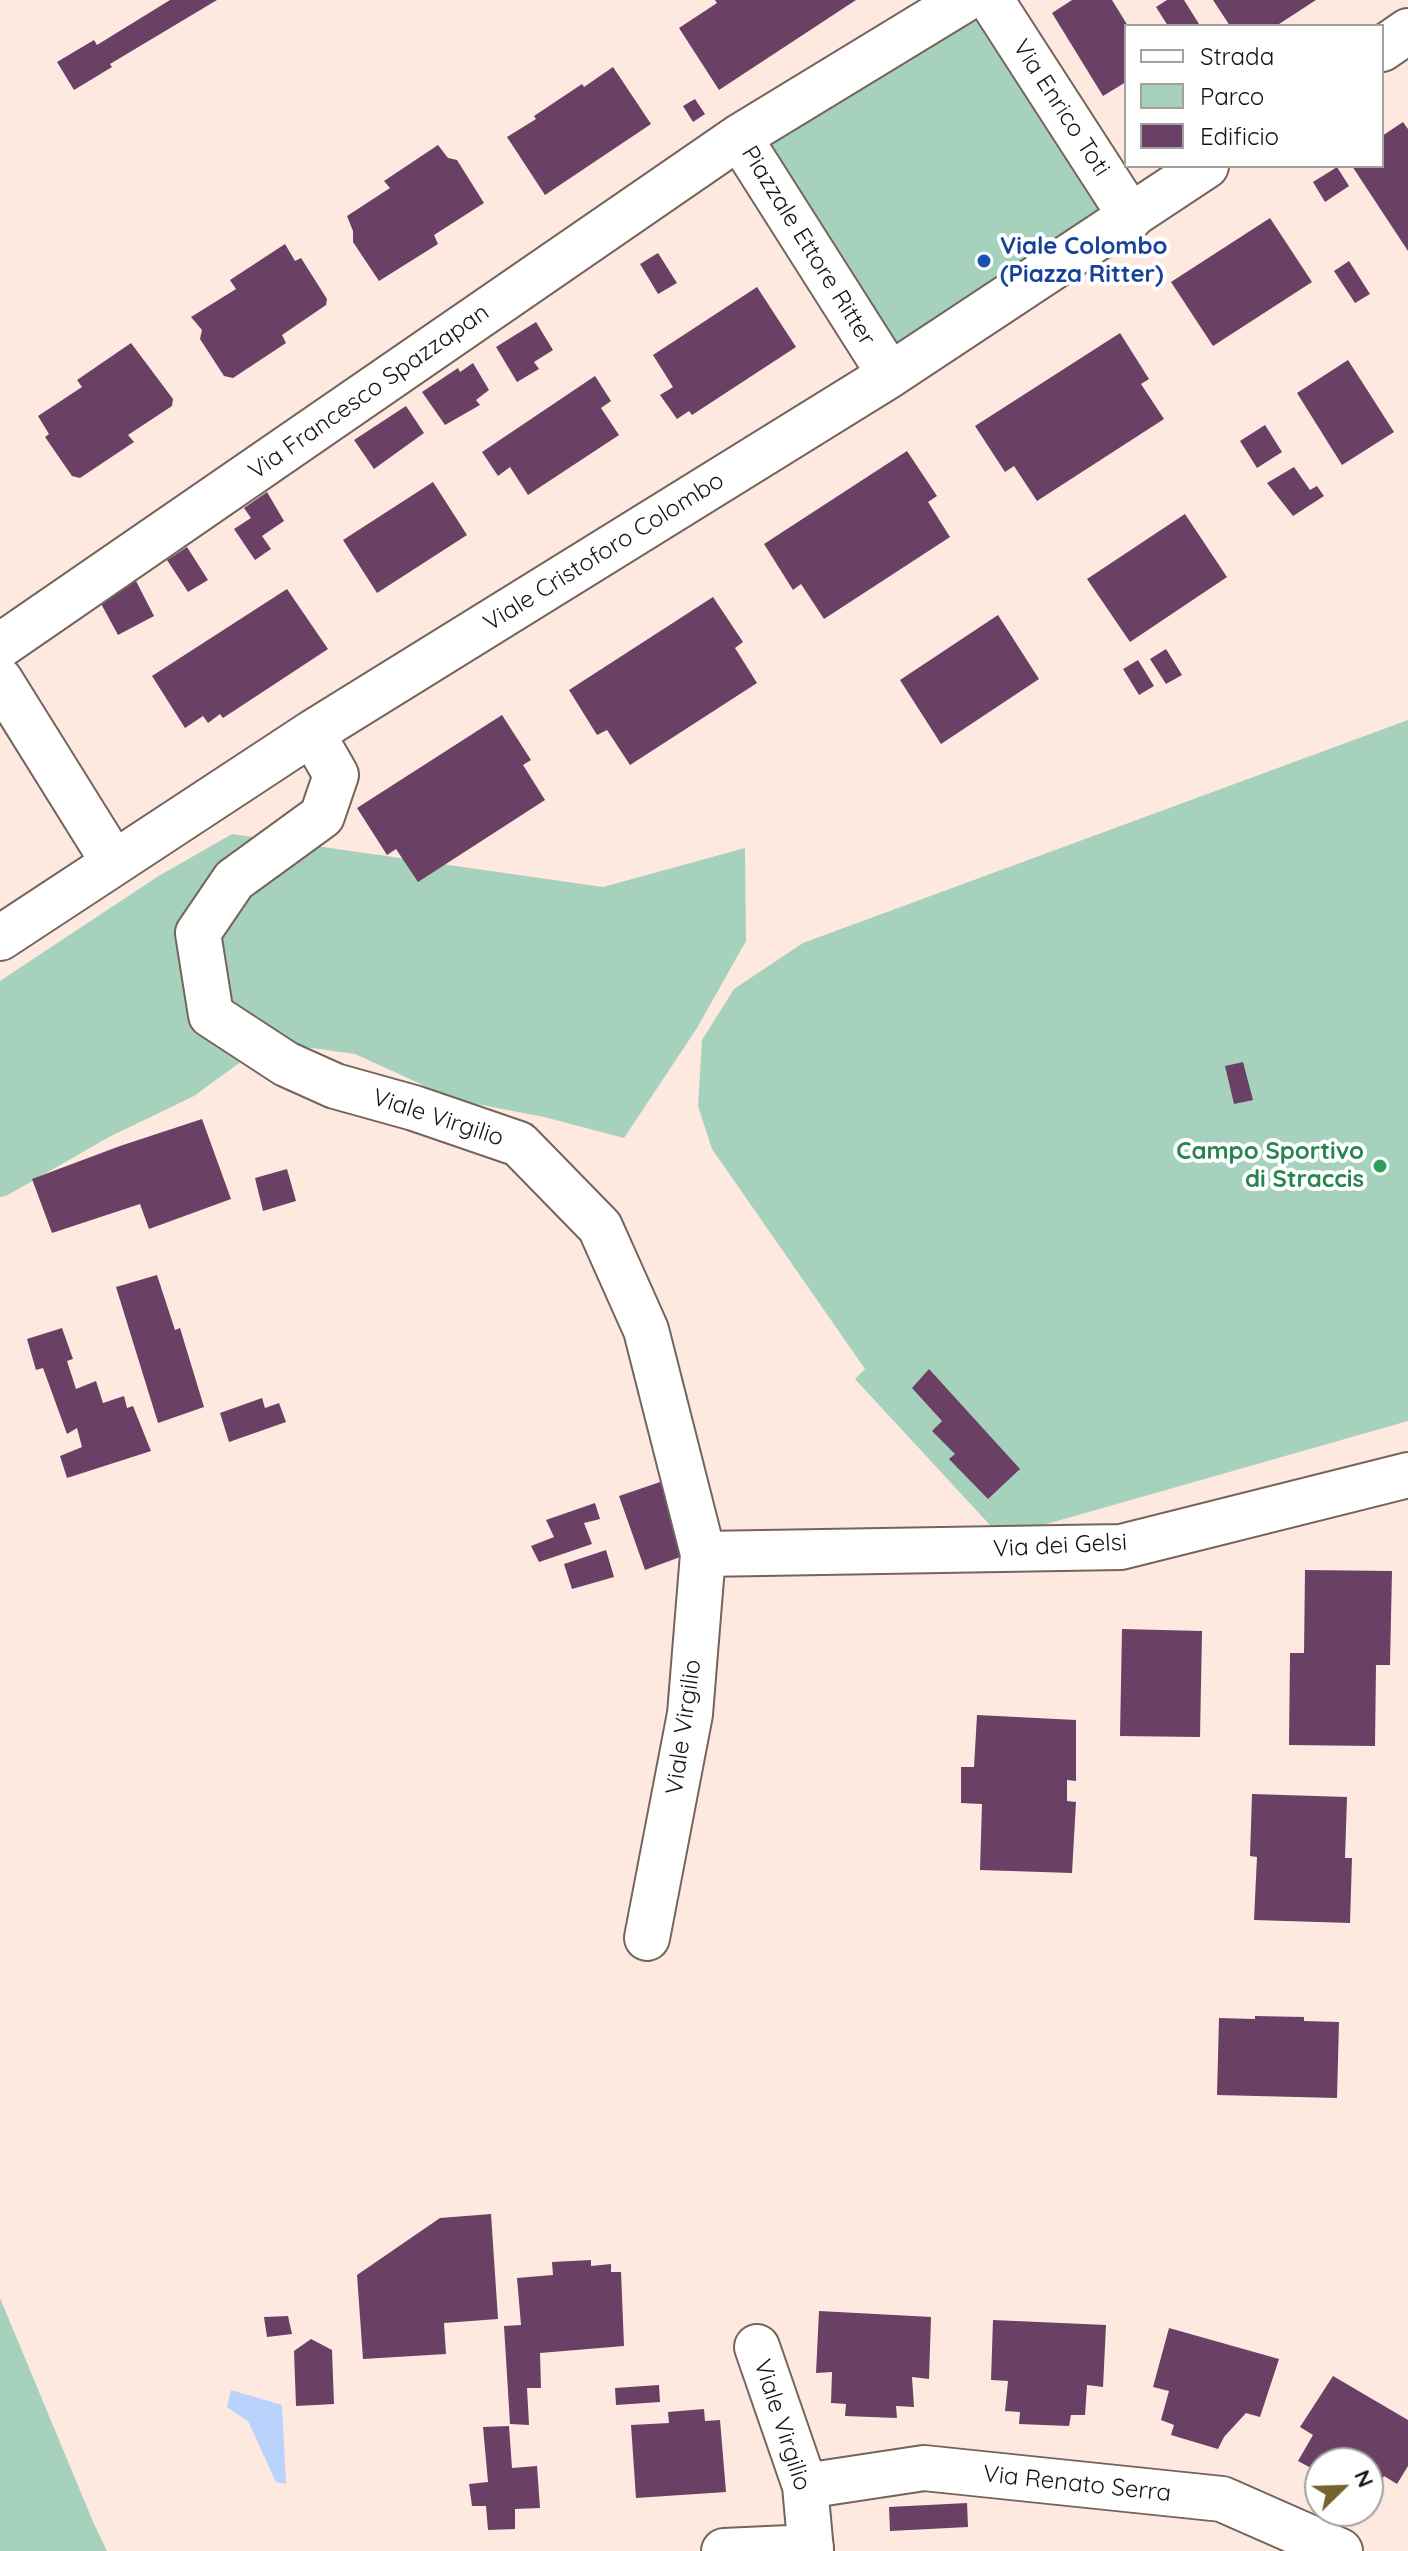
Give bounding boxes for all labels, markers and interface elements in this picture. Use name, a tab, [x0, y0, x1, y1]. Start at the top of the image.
legend	[1124, 24, 1384, 168]
street label: Via Enrico Toti	[1006, 34, 1116, 182]
text: Strada	[1200, 41, 1274, 71]
text: Parco	[1200, 81, 1264, 111]
text: Edificio	[1200, 121, 1279, 151]
street label: Piazzale Ettore Ritter	[735, 141, 881, 351]
place label: Viale Colombo (Piazza Ritter)	[1000, 233, 1168, 289]
marker: Viale Colombo (Piazza Ritter)	[975, 252, 993, 270]
street label: Via Francesco Spazzapan	[243, 298, 495, 486]
street label: Viale Cristoforo Colombo	[479, 466, 729, 638]
street label: Viale Virgilio	[369, 1083, 507, 1153]
place label: Campo Sportivo di Straccis	[1176, 1138, 1364, 1194]
marker: Campo Sportivo di Straccis	[1371, 1157, 1389, 1175]
street label: Via dei Gelsi	[992, 1528, 1128, 1564]
street label: Viale Virgilio	[660, 1658, 708, 1796]
street label: Viale Virgilio	[747, 2356, 817, 2494]
north arrow	[1304, 2447, 1384, 2527]
street label: Via Renato Serra	[982, 2460, 1172, 2508]
text: N	[1348, 2465, 1380, 2491]

